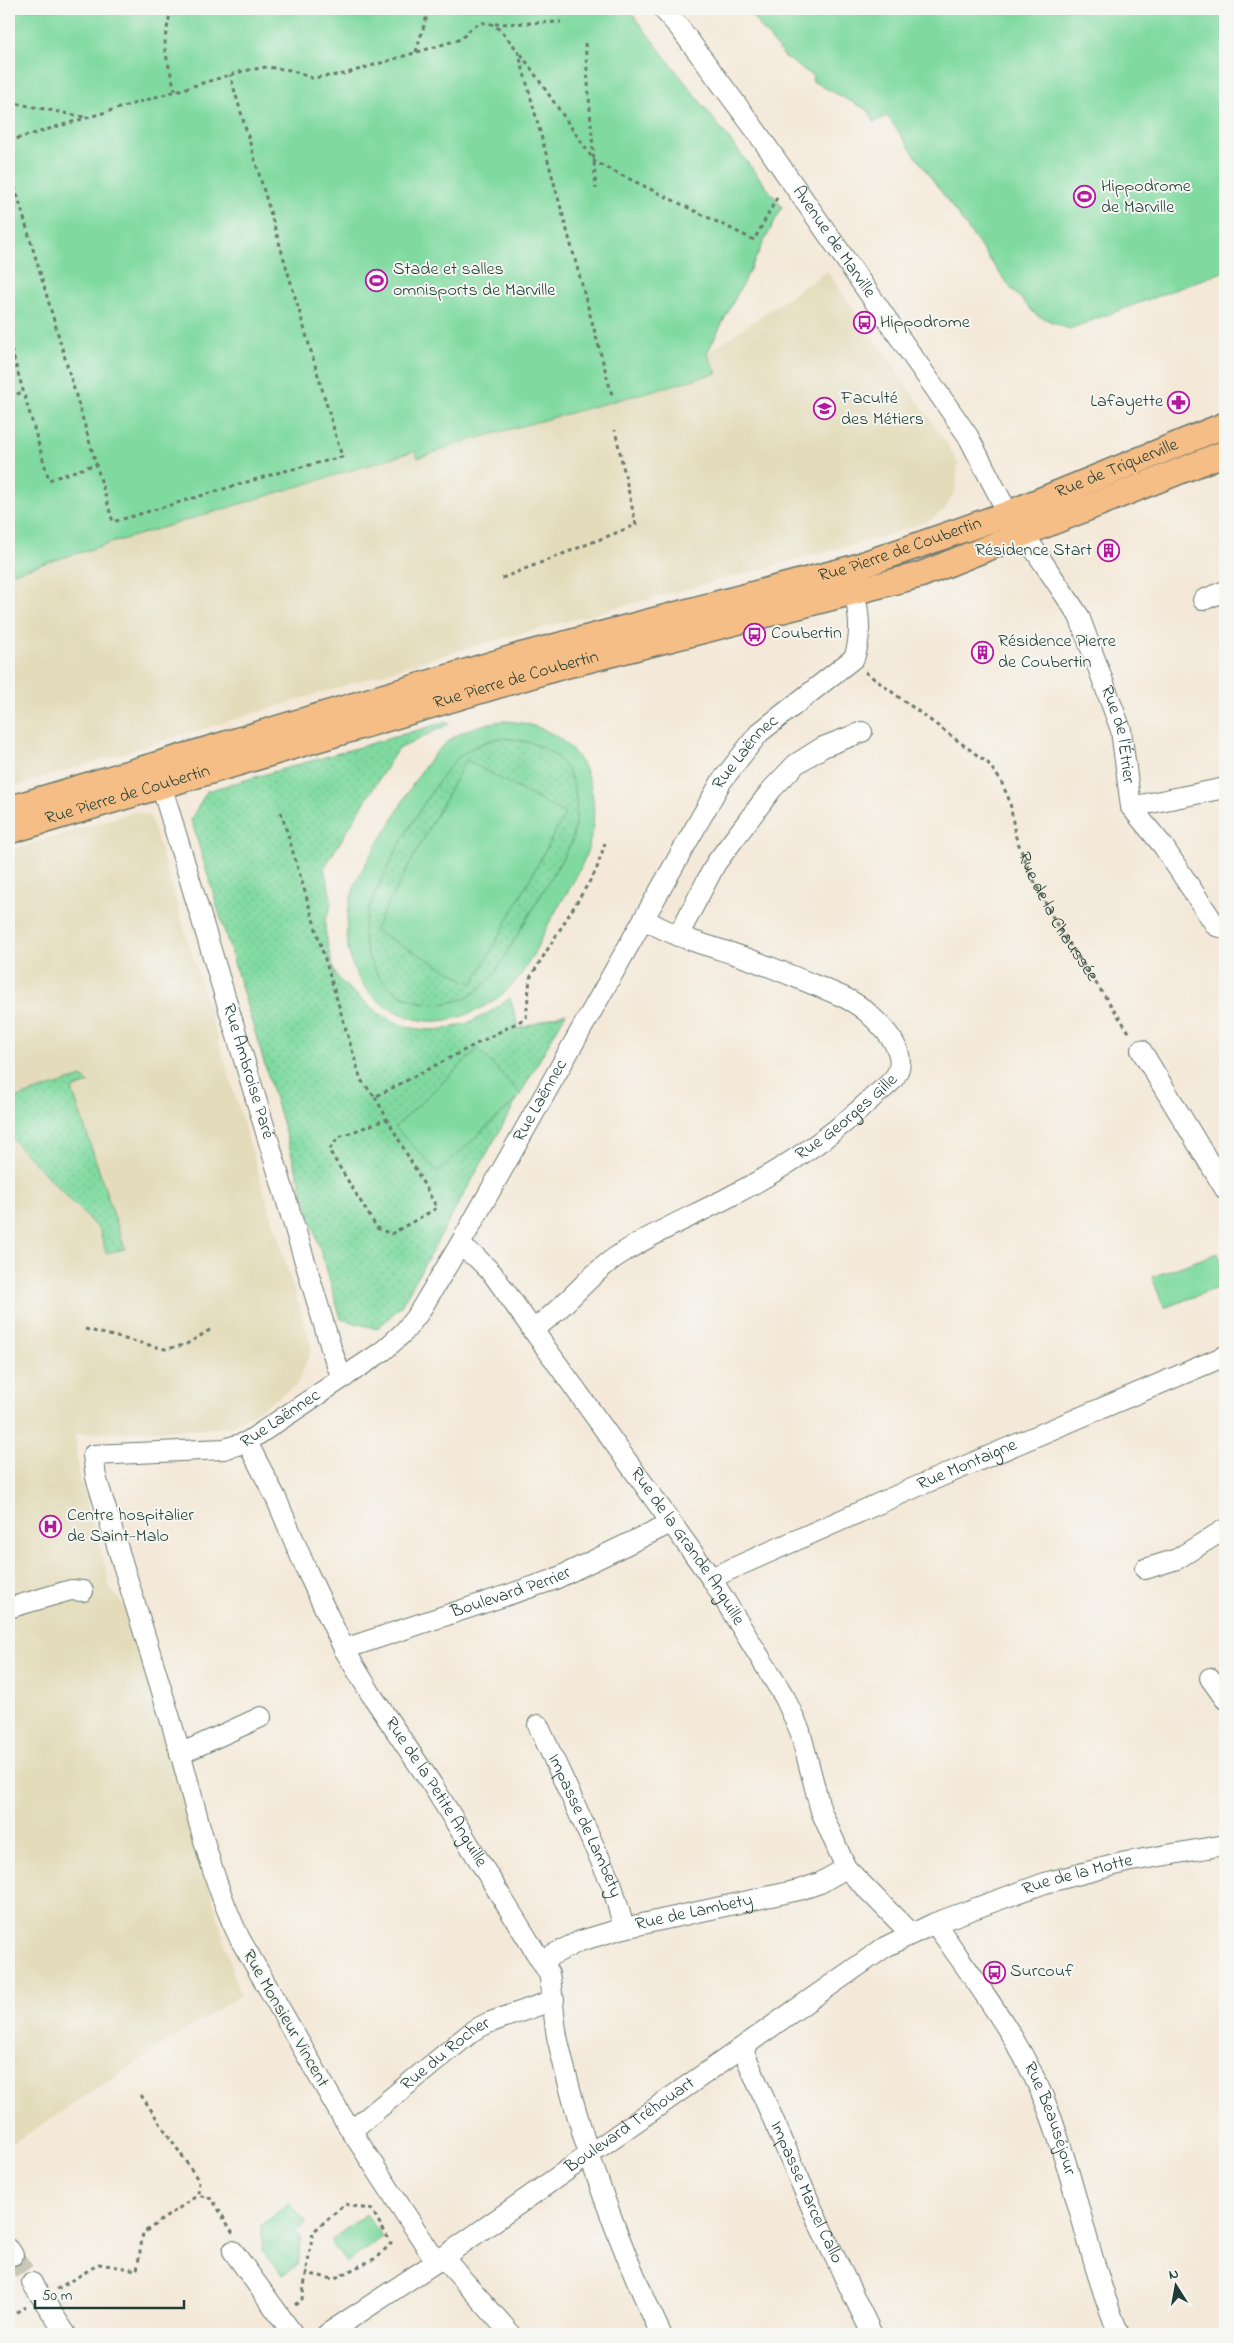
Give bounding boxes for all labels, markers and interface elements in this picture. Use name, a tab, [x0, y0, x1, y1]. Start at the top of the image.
place label: Hippodrome de Marville	[1101, 174, 1192, 221]
street label: Avenue de Marville	[785, 181, 882, 304]
sports icon: Hippodrome de Marville	[1073, 185, 1097, 209]
place label: Stade et salles omnisports de Marville	[393, 257, 556, 304]
sports icon: Stade et salles omnisports de Marville	[365, 268, 389, 292]
place label: Hippodrome	[880, 310, 971, 336]
bus stop icon: Hippodrome	[852, 311, 876, 335]
place label: Faculté des Métiers	[840, 386, 924, 433]
place label: Lafayette	[1090, 389, 1164, 415]
pharmacy icon: Lafayette	[1167, 390, 1191, 414]
school or university icon: Faculté des Métiers	[813, 397, 837, 421]
street label: Rue de Triquerville	[1052, 432, 1183, 506]
street label: Rue Pierre de Coubertin	[816, 511, 985, 590]
place label: Résidence Start	[975, 538, 1092, 564]
building icon: Résidence Start	[1096, 539, 1120, 563]
place label: Coubertin	[771, 621, 842, 647]
bus stop icon: Coubertin	[743, 622, 767, 646]
place label: Résidence Pierre de Coubertin	[998, 629, 1117, 676]
building icon: Résidence Pierre de Coubertin	[970, 640, 994, 664]
street label: Rue Pierre de Coubertin	[430, 645, 602, 717]
street label: Rue de l'Étrier	[1093, 682, 1141, 785]
street label: Rue Laënnec	[706, 709, 784, 794]
street label: Rue Pierre de Coubertin	[42, 759, 214, 832]
street label: Rue de la Chaussée	[1010, 848, 1105, 988]
street label: Rue Ambroise Paré	[215, 1001, 281, 1143]
street label: Rue Laënnec	[507, 1055, 575, 1147]
street label: Rue Georges Gille	[791, 1068, 905, 1168]
street label: Rue Laënnec	[236, 1383, 326, 1456]
street label: Rue Montaigne	[913, 1432, 1022, 1498]
street label: Rue de la Grande Anguille	[623, 1463, 751, 1632]
place label: Centre hospitalier de Saint-Malo	[67, 1503, 194, 1550]
hospital icon: Centre hospitalier de Saint-Malo	[39, 1514, 63, 1538]
street label: Boulevard Perrier	[447, 1560, 576, 1626]
street label: Rue de la Petite Anguille	[377, 1712, 494, 1873]
street label: Impasse de Lambety	[540, 1750, 628, 1900]
street label: Rue de la Motte	[1019, 1848, 1135, 1903]
street label: Rue de Lambety	[633, 1887, 755, 1938]
street label: Rue Monsieur Vincent	[235, 1945, 335, 2093]
place label: Surcouf	[1010, 1959, 1074, 1985]
bus stop icon: Surcouf	[982, 1960, 1006, 1984]
street label: Rue du Rocher	[396, 2011, 495, 2098]
street label: Rue Beauséjour	[1016, 2058, 1082, 2179]
street label: Boulevard Tréhouart	[559, 2071, 701, 2181]
street label: Impasse Marcel Callo	[763, 2117, 849, 2268]
north arrow	[1152, 2260, 1202, 2310]
text: N	[1167, 2264, 1180, 2286]
scale bar	[35, 2278, 184, 2310]
text: 50 m	[42, 2285, 73, 2307]

